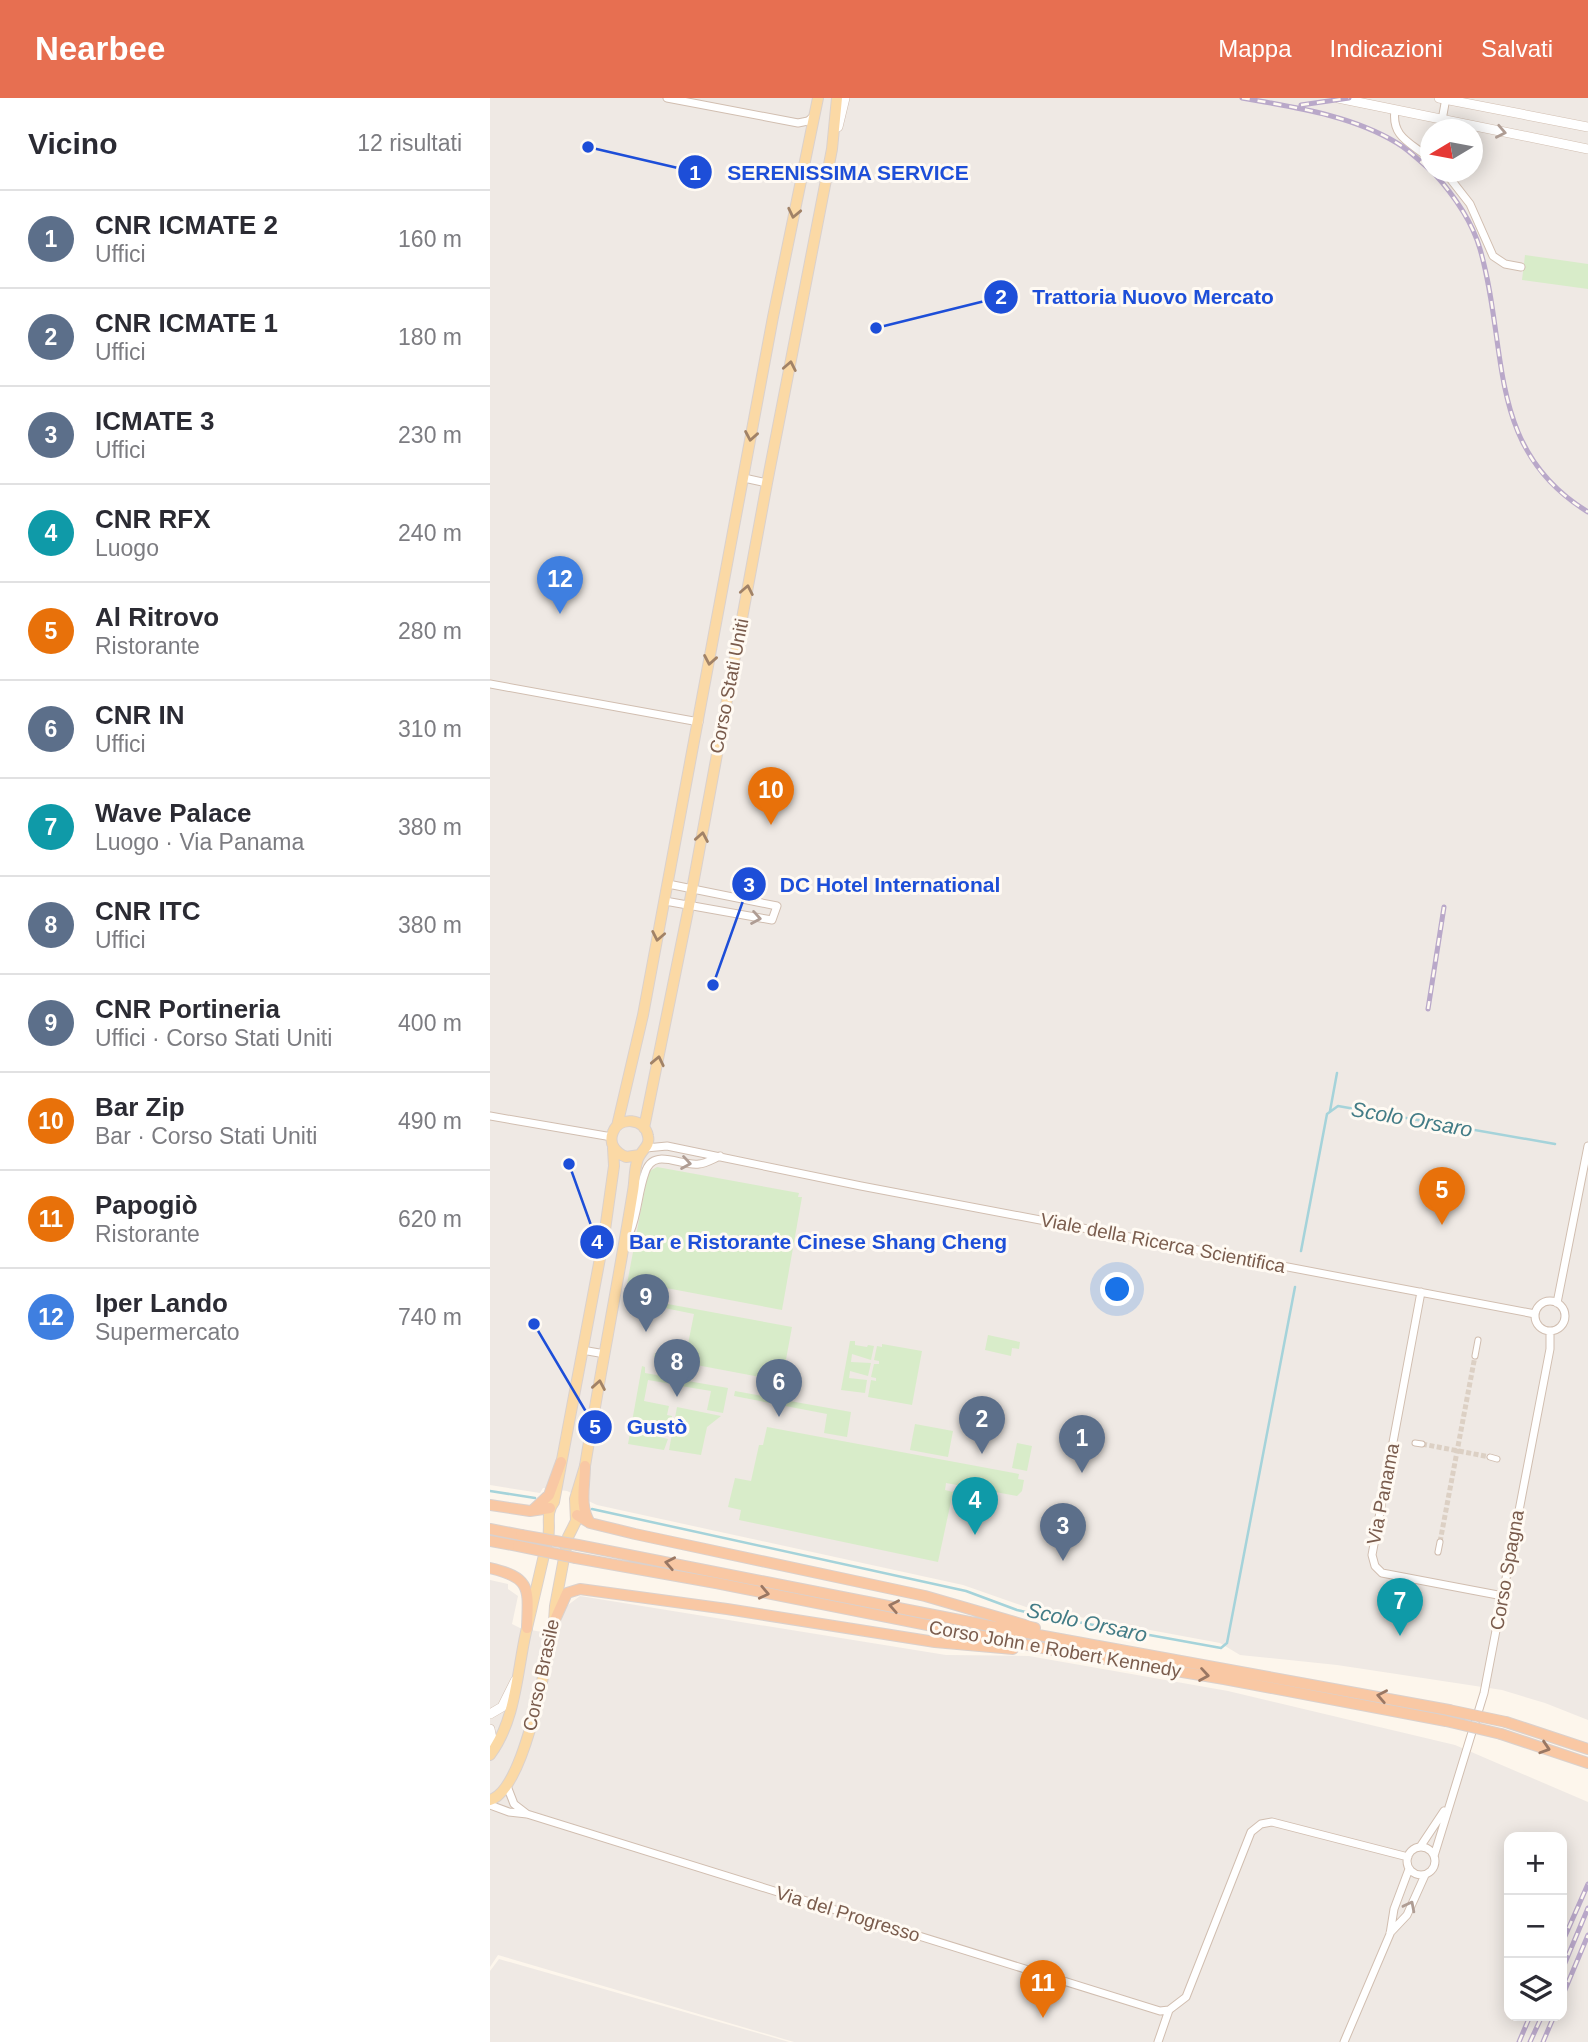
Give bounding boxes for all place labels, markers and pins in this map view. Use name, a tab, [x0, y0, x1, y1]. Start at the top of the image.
callout: SERENISSIMA SERVICE	[678, 151, 983, 193]
callout: Trattoria Nuovo Mercato	[984, 276, 1288, 318]
pin: 12	[537, 556, 583, 614]
pin: 10	[748, 767, 794, 825]
callout: DC Hotel International	[731, 863, 1015, 905]
pin: 5	[1419, 1167, 1465, 1225]
callout: Bar e Ristorante Cinese Shang Cheng	[580, 1221, 1021, 1263]
pin: 9	[623, 1274, 669, 1332]
pin: 8	[654, 1339, 700, 1397]
pin: 6	[756, 1359, 802, 1417]
pin: 2	[959, 1396, 1005, 1454]
callout: Gustò	[578, 1406, 701, 1448]
pin: 1	[1059, 1415, 1105, 1473]
pin: 4	[952, 1477, 998, 1535]
pin: 3	[1040, 1503, 1086, 1561]
pin: 7	[1377, 1578, 1423, 1636]
pin: 11	[1020, 1960, 1066, 2018]

